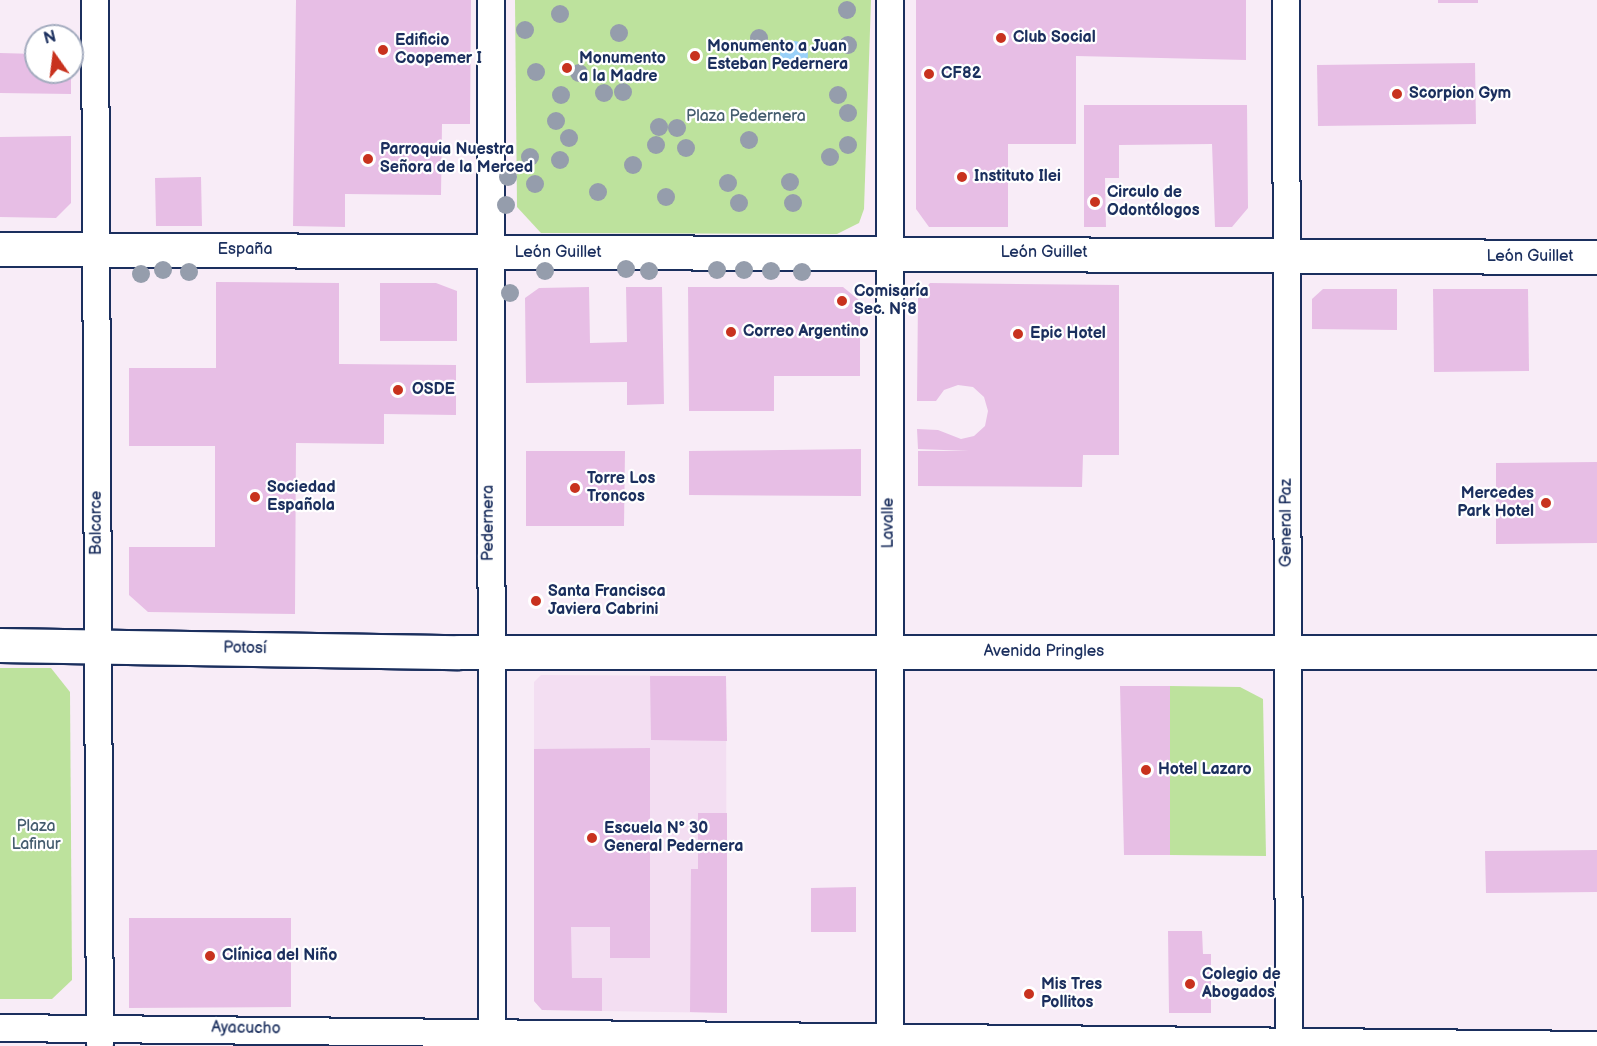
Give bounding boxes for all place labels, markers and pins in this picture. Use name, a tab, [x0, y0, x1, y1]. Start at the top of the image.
place label: Club Social	[1013, 28, 1096, 48]
place label: Edificio Coopemer I	[395, 31, 482, 69]
marker: Club Social	[994, 31, 1008, 45]
place label: Monumento a Juan Esteban Pedernera	[707, 37, 848, 75]
marker: Edificio Coopemer I	[376, 43, 390, 57]
place label: Monumento a la Madre	[579, 49, 666, 87]
marker: Monumento a Juan Esteban Pedernera	[688, 49, 702, 63]
marker: Monumento a la Madre	[560, 61, 574, 75]
place label: CF82	[941, 64, 981, 84]
marker: CF82	[922, 67, 936, 81]
place label: Scorpion Gym	[1409, 84, 1511, 104]
marker: Scorpion Gym	[1390, 87, 1404, 101]
place label: Parroquia Nuestra Señora de la Merced	[380, 140, 533, 178]
marker: Parroquia Nuestra Señora de la Merced	[361, 152, 375, 166]
place label: Instituto Ilei	[974, 167, 1061, 187]
marker: Instituto Ilei	[955, 170, 969, 184]
place label: Circulo de Odontólogos	[1107, 183, 1200, 221]
marker: Circulo de Odontólogos	[1088, 195, 1102, 209]
place label: Comisaría Sec. Nº8	[854, 282, 929, 320]
marker: Comisaría Sec. Nº8	[835, 294, 849, 308]
place label: Correo Argentino	[743, 322, 869, 342]
place label: Epic Hotel	[1030, 324, 1106, 344]
marker: Correo Argentino	[724, 325, 738, 339]
marker: Epic Hotel	[1011, 327, 1025, 341]
place label: OSDE	[412, 380, 455, 400]
marker: OSDE	[389, 381, 407, 399]
place label: Torre Los Troncos	[587, 469, 655, 507]
place label: Sociedad Española	[267, 478, 336, 516]
marker: Torre Los Troncos	[568, 481, 582, 495]
place label: Mercedes Park Hotel	[1457, 484, 1534, 522]
marker: Sociedad Española	[248, 490, 262, 504]
marker: Mercedes Park Hotel	[1539, 496, 1553, 510]
place label: Santa Francisca Javiera Cabrini	[548, 582, 666, 620]
marker: Santa Francisca Javiera Cabrini	[529, 594, 543, 608]
place label: Hotel Lazaro	[1158, 760, 1252, 780]
marker: Hotel Lazaro	[1139, 763, 1153, 777]
place label: Escuela N° 30 General Pedernera	[604, 819, 743, 857]
marker: Escuela N° 30 General Pedernera	[585, 831, 599, 845]
place label: Clínica del Niño	[222, 946, 337, 966]
marker: Clínica del Niño	[203, 949, 217, 963]
place label: Colegio de Abogados	[1202, 965, 1281, 1003]
place label: Mis Tres Pollitos	[1041, 975, 1102, 1013]
marker: Colegio de Abogados	[1183, 977, 1197, 991]
marker: Mis Tres Pollitos	[1022, 987, 1036, 1001]

